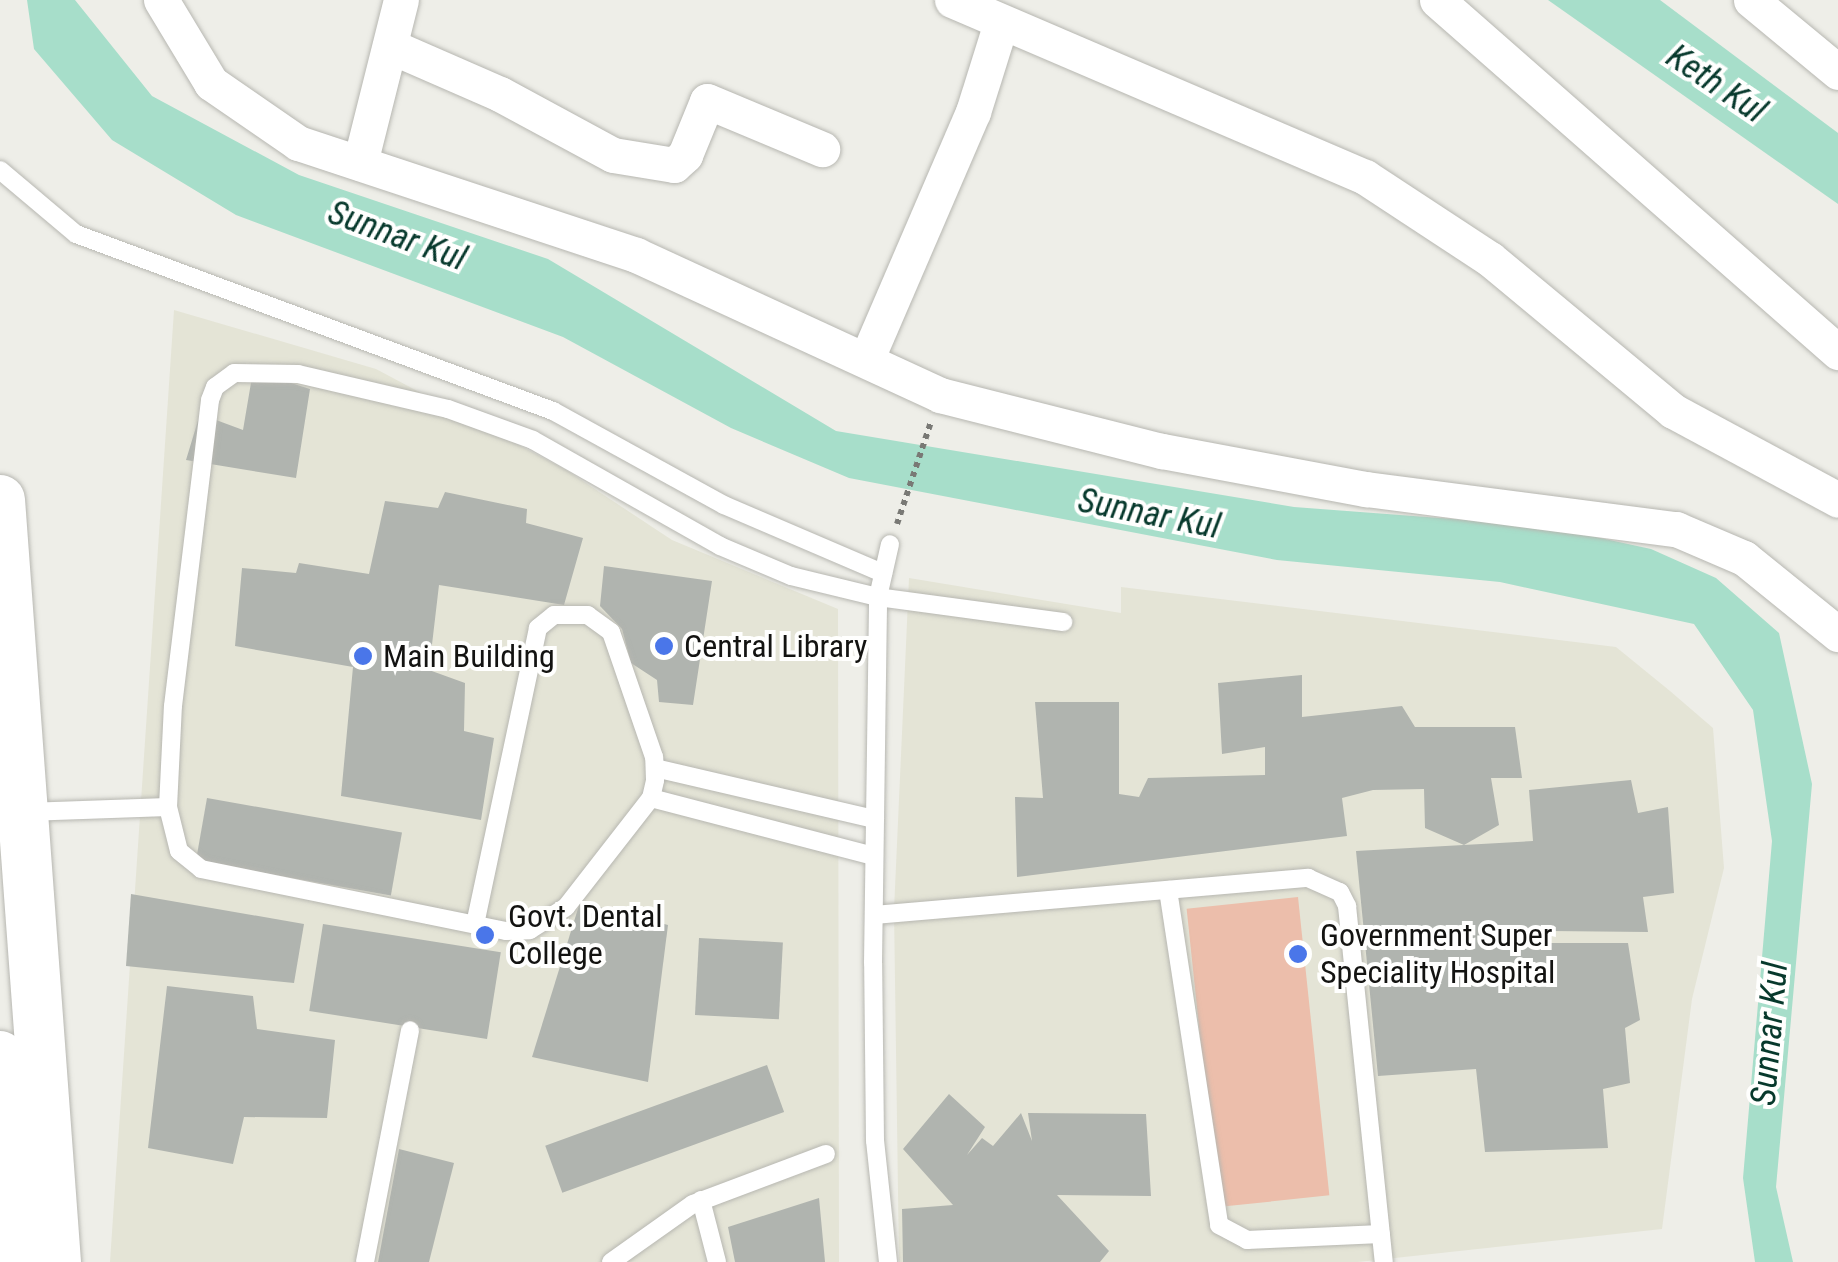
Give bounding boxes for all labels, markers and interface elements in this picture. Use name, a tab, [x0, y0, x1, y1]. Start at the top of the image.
water label: Keth Kul	[1658, 36, 1774, 132]
water label: Sunnar Kul	[322, 192, 472, 280]
water label: Sunnar Kul	[1074, 480, 1224, 548]
place label: Central Library	[684, 627, 867, 665]
marker: Central Library	[653, 635, 675, 657]
place label: Main Building	[383, 637, 555, 675]
marker: Main Building	[352, 645, 374, 667]
place label: Govt. Dental College	[508, 898, 663, 973]
place label: Government Super Speciality Hospital	[1320, 917, 1555, 992]
marker: Govt. Dental College	[472, 922, 498, 948]
marker: Government Super Speciality Hospital	[1285, 941, 1311, 967]
water label: Sunnar Kul	[1743, 961, 1797, 1107]

